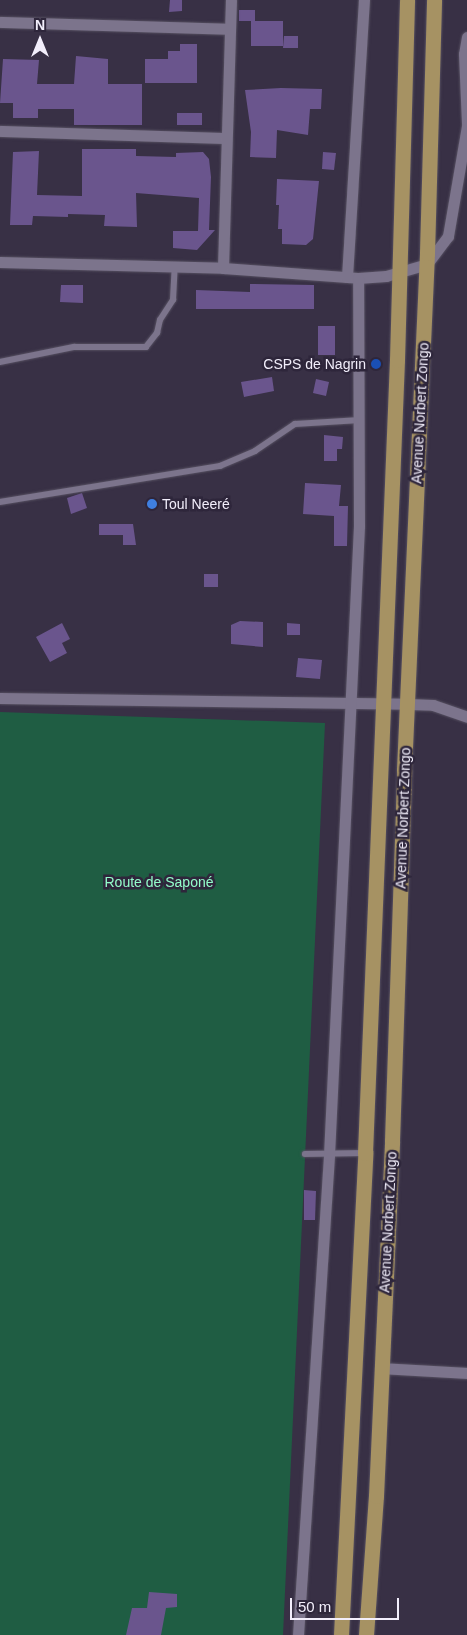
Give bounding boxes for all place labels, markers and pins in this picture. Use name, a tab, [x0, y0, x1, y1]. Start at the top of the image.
place label: CSPS de Nagrin	[263, 356, 366, 372]
marker: CSPS de Nagrin	[370, 358, 382, 370]
place label: Toul Neeré	[162, 496, 230, 512]
marker: Toul Neeré	[146, 498, 158, 510]

